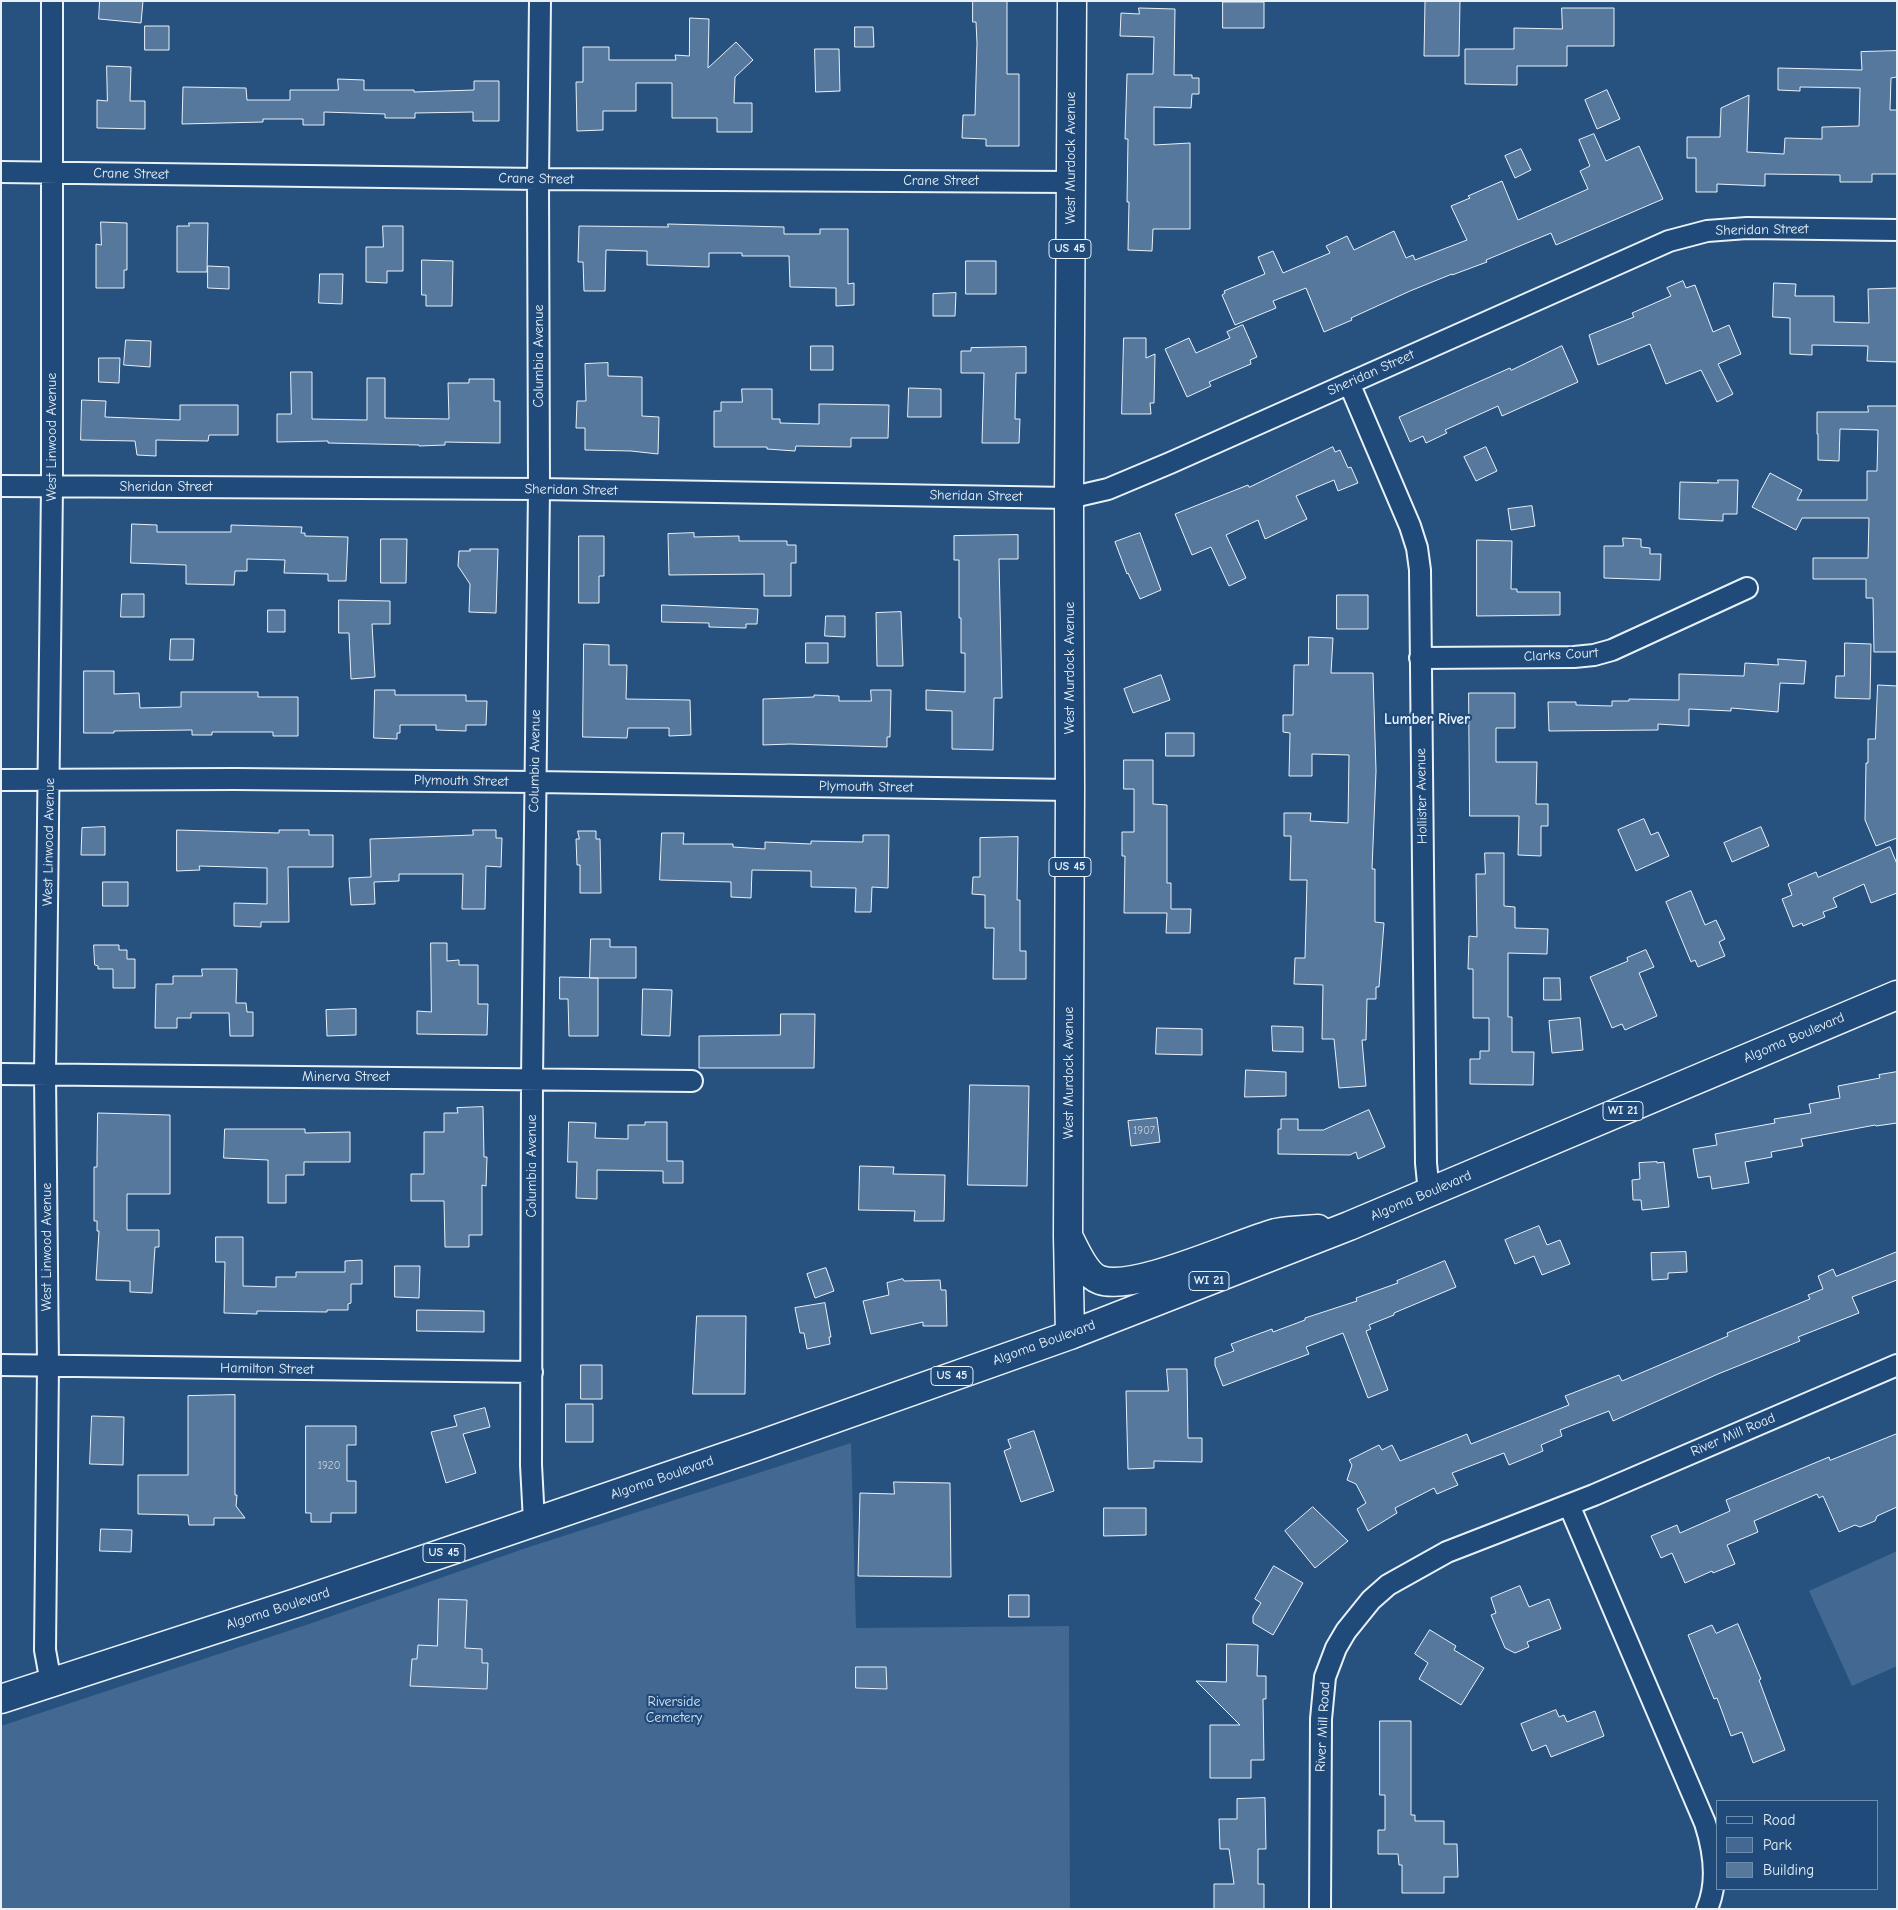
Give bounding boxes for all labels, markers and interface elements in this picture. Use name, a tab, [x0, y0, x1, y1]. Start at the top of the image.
street label: West Murdock Avenue	[1063, 92, 1079, 224]
street label: Crane Street	[93, 165, 169, 183]
street label: Crane Street	[498, 170, 574, 188]
street label: Crane Street	[903, 173, 979, 189]
street label: Sheridan Street	[1715, 221, 1809, 239]
road number: US 45	[1049, 240, 1091, 258]
street label: Columbia Avenue	[531, 305, 547, 407]
street label: Sheridan Street	[1325, 346, 1417, 400]
street label: West Linwood Avenue	[44, 373, 60, 501]
street label: Sheridan Street	[119, 479, 213, 495]
street label: Sheridan Street	[524, 481, 618, 499]
street label: Sheridan Street	[929, 487, 1023, 505]
street label: West Murdock Avenue	[1062, 602, 1078, 734]
street label: Clarks Court	[1523, 645, 1599, 665]
street label: Columbia Avenue	[526, 709, 544, 813]
district label: Lumber River	[1384, 711, 1470, 729]
street label: Hollister Avenue	[1413, 748, 1431, 844]
street label: Plymouth Street	[414, 772, 508, 790]
street label: West Linwood Avenue	[39, 778, 59, 906]
street label: Plymouth Street	[819, 778, 913, 796]
road number: US 45	[1049, 858, 1091, 876]
street label: West Murdock Avenue	[1061, 1007, 1077, 1139]
street label: Algoma Boulevard	[1741, 1009, 1847, 1067]
street label: Minerva Street	[302, 1069, 390, 1085]
road number: WI 21	[1603, 1102, 1643, 1120]
street label: Columbia Avenue	[524, 1115, 540, 1217]
house number: 1907	[1133, 1124, 1155, 1138]
street label: Algoma Boulevard	[1368, 1167, 1474, 1225]
street label: West Linwood Avenue	[39, 1183, 55, 1311]
road number: WI 21	[1189, 1272, 1229, 1290]
street label: Algoma Boulevard	[990, 1317, 1098, 1369]
street label: Hamilton Street	[220, 1360, 314, 1378]
road number: US 45	[931, 1366, 973, 1385]
street label: River Mill Road	[1688, 1410, 1778, 1460]
street label: Algoma Boulevard	[608, 1452, 716, 1504]
house number: 1920	[318, 1459, 340, 1473]
road number: US 45	[423, 1544, 465, 1562]
street label: Algoma Boulevard	[224, 1584, 332, 1634]
street label: River Mill Road	[1312, 1681, 1334, 1773]
park label: Riverside Cemetery	[646, 1694, 702, 1726]
legend	[1716, 1800, 1878, 1890]
text: Road	[1763, 1811, 1795, 1829]
text: Park	[1763, 1836, 1792, 1854]
text: Building	[1763, 1861, 1814, 1879]

